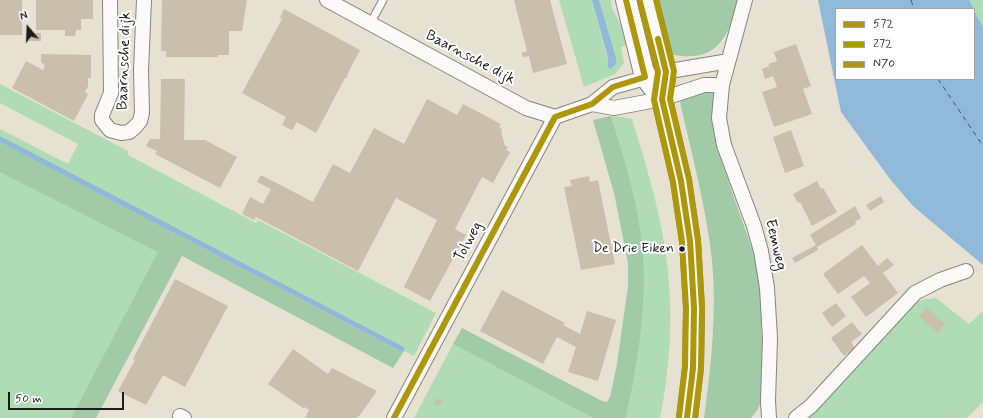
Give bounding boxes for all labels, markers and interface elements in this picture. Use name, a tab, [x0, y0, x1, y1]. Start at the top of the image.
north arrow	[8, 8, 48, 48]
legend	[835, 8, 975, 80]
text: N	[18, 9, 30, 24]
street label: Baarnsche dijk	[114, 12, 136, 110]
text: 572	[873, 16, 893, 32]
street label: Baarnsche dijk	[422, 27, 518, 89]
text: 272	[873, 36, 892, 52]
text: N70	[873, 56, 895, 72]
street label: Eemweg	[760, 218, 790, 272]
street label: Tolweg	[451, 219, 487, 265]
place label: De Drie Eiken	[593, 241, 674, 257]
marker: De Drie Eiken	[677, 244, 687, 254]
scale bar	[10, 384, 126, 410]
text: 50 m	[15, 391, 42, 407]

